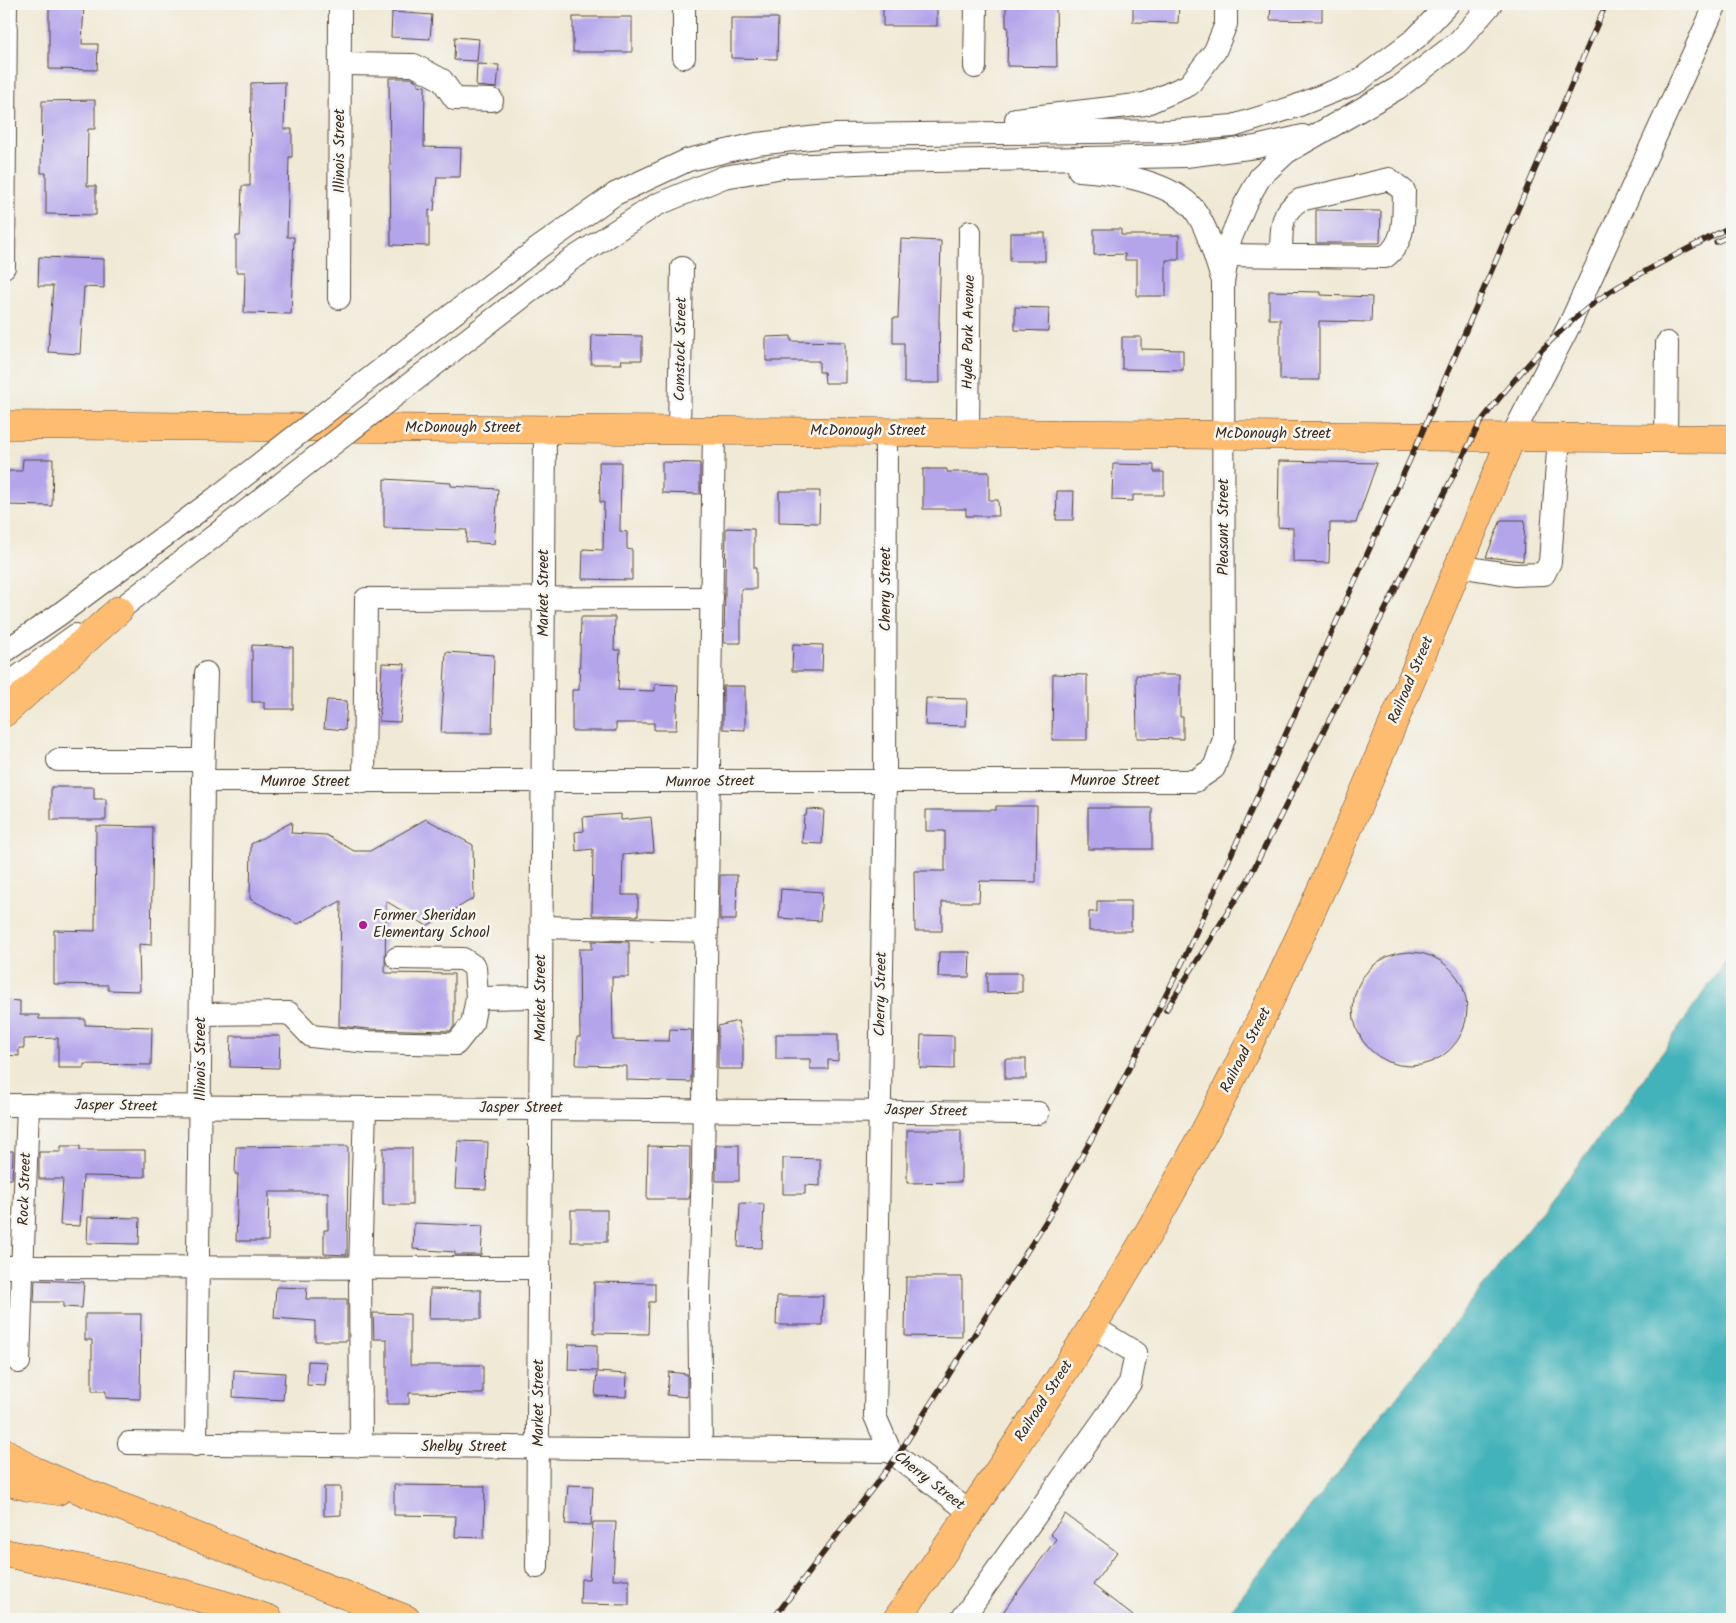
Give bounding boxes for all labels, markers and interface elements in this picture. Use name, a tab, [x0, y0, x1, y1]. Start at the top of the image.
street label: Illinois Street	[328, 109, 352, 193]
street label: Hyde Park Avenue	[956, 274, 982, 390]
street label: Comstock Street	[668, 296, 694, 401]
street label: McDonough Street	[405, 416, 521, 440]
street label: McDonough Street	[810, 419, 926, 443]
street label: McDonough Street	[1215, 422, 1331, 446]
street label: Pleasant Street	[1212, 478, 1236, 575]
street label: Cherry Street	[874, 546, 898, 631]
street label: Market Street	[532, 549, 556, 637]
street label: Railroad Street	[1382, 632, 1440, 728]
street label: Munroe Street	[665, 769, 755, 795]
street label: Munroe Street	[1070, 769, 1160, 793]
street label: Munroe Street	[260, 770, 350, 794]
place label: Former Sheridan Elementary School	[373, 904, 490, 945]
marker: Former Sheridan Elementary School	[357, 919, 369, 931]
street label: Cherry Street	[868, 951, 894, 1037]
street label: Market Street	[529, 954, 553, 1042]
street label: Railroad Street	[1214, 1003, 1278, 1097]
street label: Illinois Street	[189, 1017, 213, 1101]
street label: Jasper Street	[74, 1093, 158, 1119]
street label: Jasper Street	[479, 1096, 563, 1120]
street label: Jasper Street	[884, 1098, 968, 1124]
street label: Rock Street	[12, 1152, 38, 1226]
street label: Railroad Street	[1009, 1355, 1080, 1447]
street label: Market Street	[527, 1359, 551, 1447]
street label: Shelby Street	[421, 1435, 507, 1459]
street label: Cherry Street	[888, 1445, 970, 1517]

